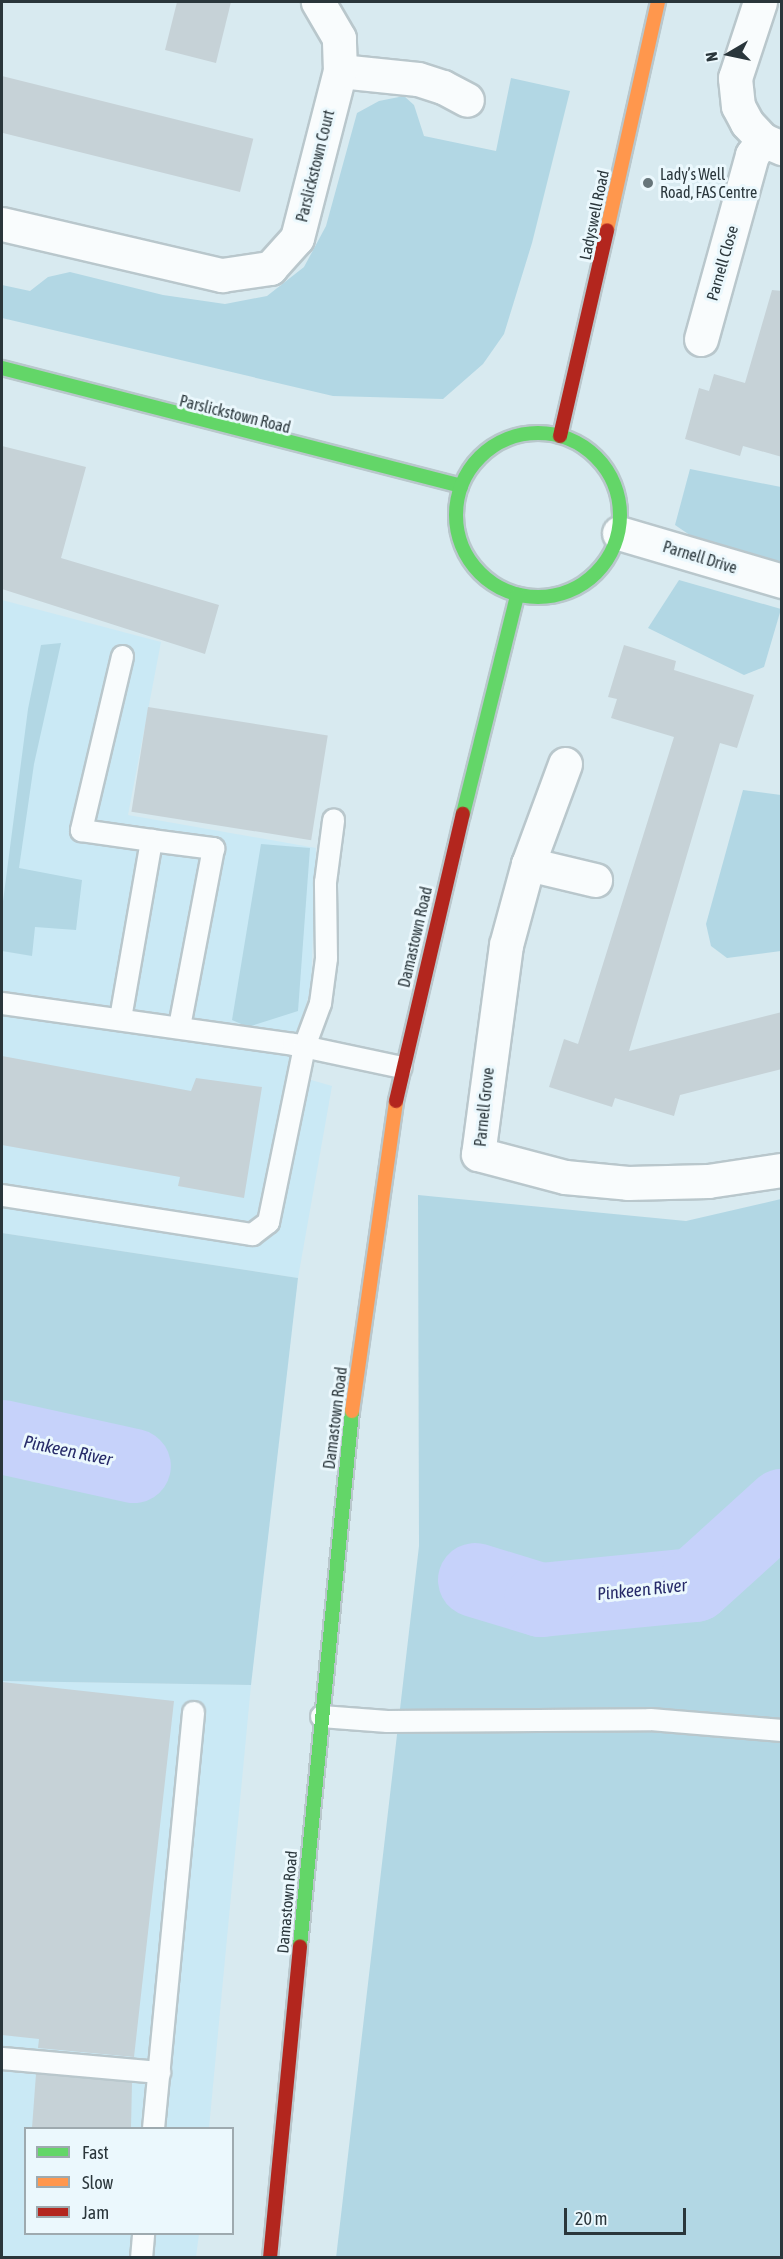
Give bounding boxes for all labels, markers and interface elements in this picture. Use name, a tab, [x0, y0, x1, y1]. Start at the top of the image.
north arrow	[699, 24, 759, 84]
text: N	[702, 51, 721, 63]
street label: Parslickstown Court	[292, 108, 338, 224]
place label: Lady’s Well Road, FAS Centre	[660, 164, 757, 202]
street label: Ladyswell Road	[575, 168, 613, 262]
marker: Lady’s Well Road, FAS Centre	[641, 176, 655, 190]
street label: Parnell Close	[702, 223, 742, 303]
street label: Parslickstown Road	[178, 391, 292, 437]
street label: Parnell Drive	[661, 537, 739, 577]
street label: Damastown Road	[394, 885, 436, 989]
street label: Parnell Grove	[470, 1066, 498, 1148]
street label: Damastown Road	[319, 1366, 351, 1470]
water label: Pinkeen River	[22, 1431, 114, 1471]
water label: Pinkeen River	[596, 1575, 688, 1605]
street label: Damastown Road	[273, 1850, 301, 1954]
legend	[24, 2127, 234, 2235]
text: Fast	[82, 2142, 109, 2163]
text: Slow	[82, 2172, 113, 2193]
scale bar	[567, 2196, 688, 2234]
text: Jam	[82, 2202, 109, 2223]
text: 20 m	[575, 2208, 607, 2229]

